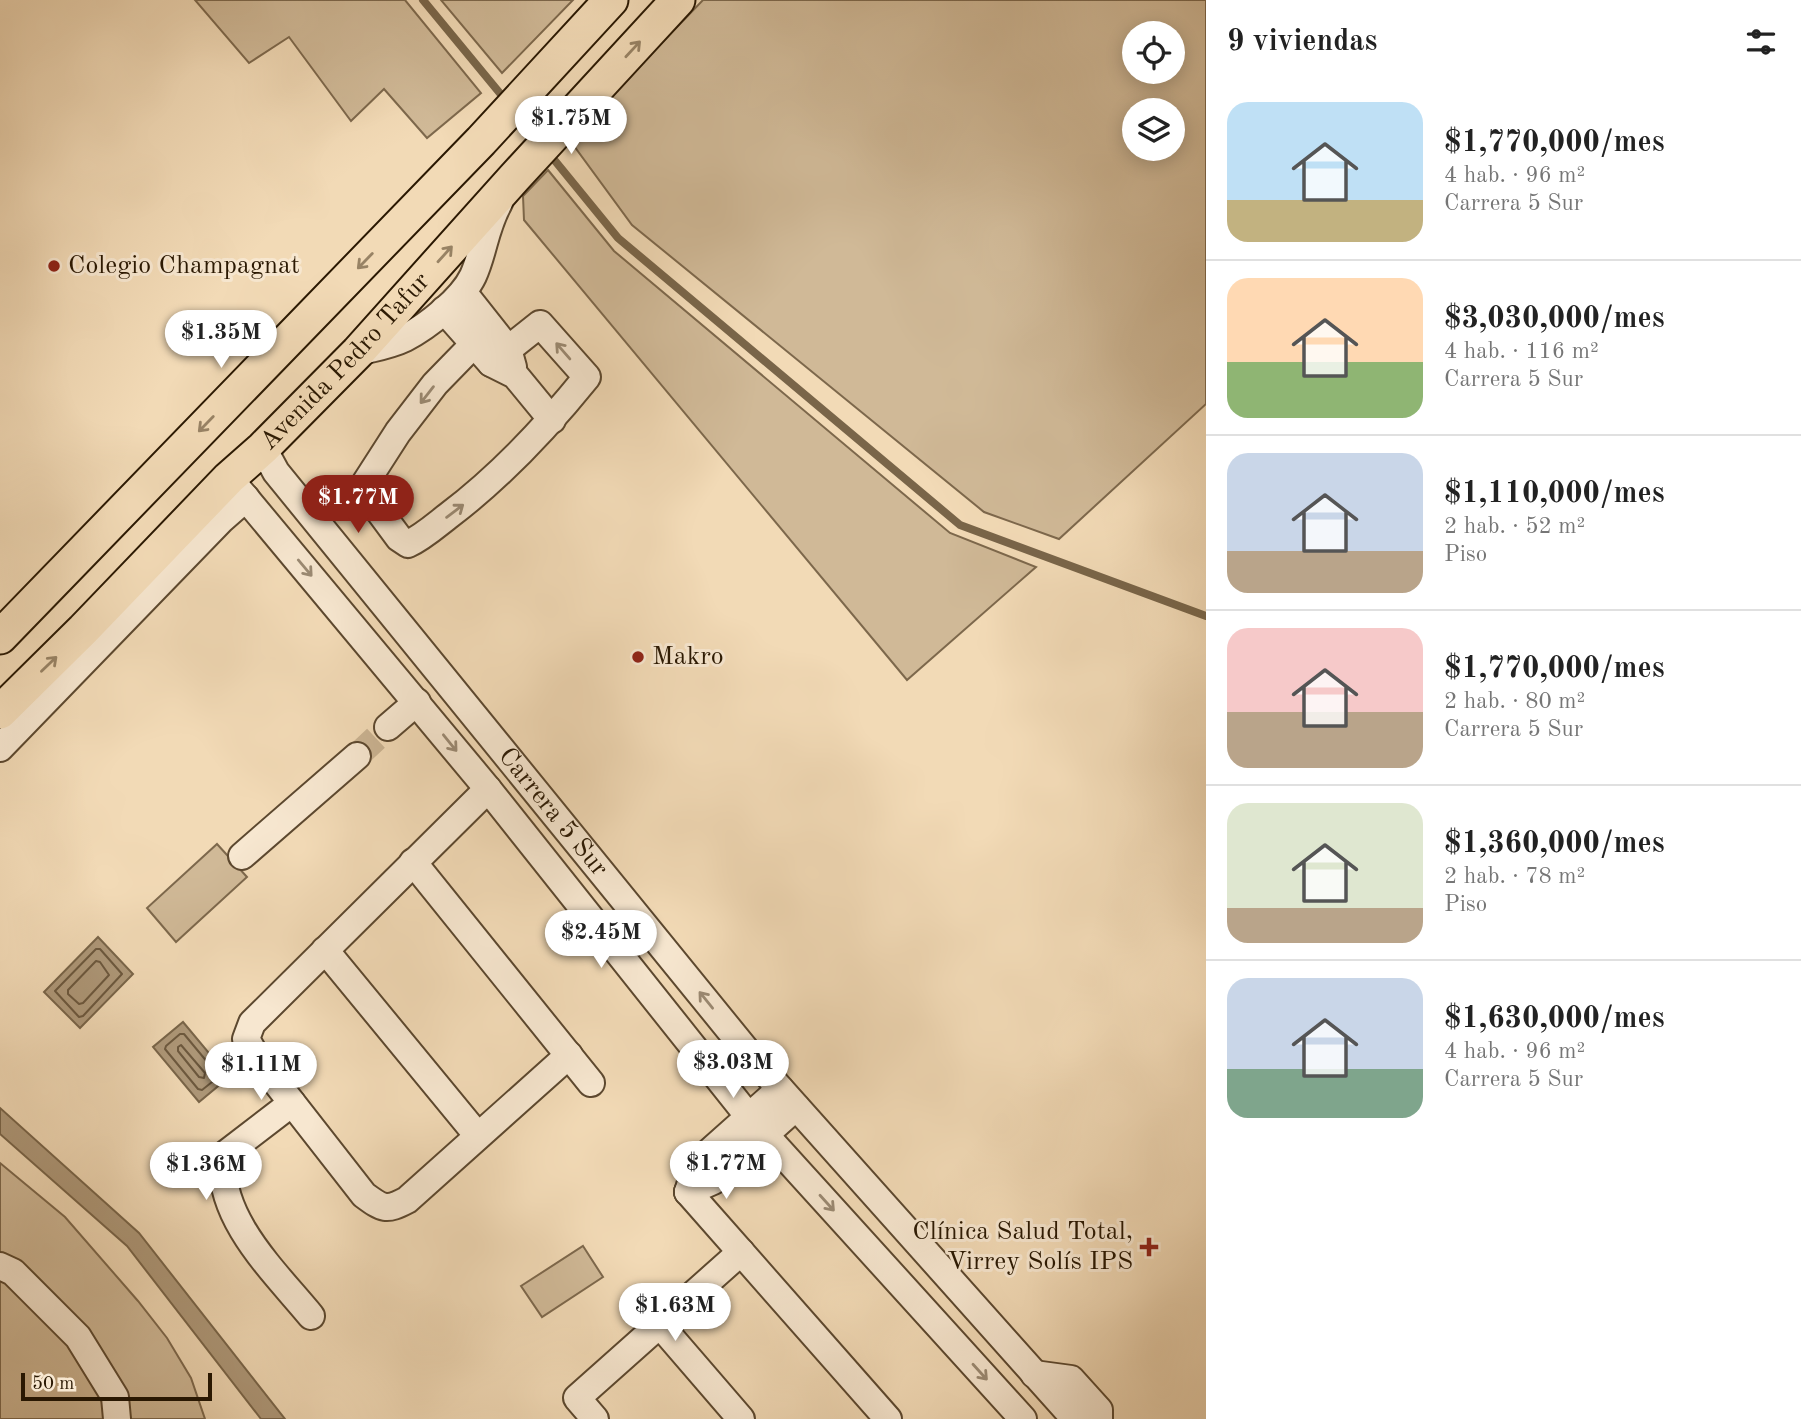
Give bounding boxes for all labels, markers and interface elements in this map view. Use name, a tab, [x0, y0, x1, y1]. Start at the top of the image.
map controls	[1122, 21, 1185, 161]
button: locate	[1122, 21, 1185, 84]
icon: filters	[1742, 23, 1780, 61]
text: 9 viviendas	[1227, 27, 1377, 57]
one-way arrow	[625, 40, 641, 58]
pin: $1.75M	[514, 96, 628, 156]
button: layers	[1122, 98, 1185, 161]
text: $1.75M	[531, 107, 611, 130]
text: $1,770,000/mes	[1444, 128, 1665, 158]
icon: home	[1283, 130, 1367, 214]
text: 4 hab. · 96 m²	[1444, 164, 1585, 187]
text: Carrera 5 Sur	[1444, 192, 1583, 215]
one-way arrow	[437, 246, 454, 263]
one-way arrow	[356, 252, 373, 269]
place label: Colegio Champagnat	[68, 253, 300, 279]
marker: Colegio Champagnat	[46, 258, 62, 274]
street label: Avenida Pedro Tafur	[256, 268, 435, 455]
text: $3,030,000/mes	[1444, 304, 1665, 334]
icon: home	[1283, 306, 1367, 390]
pin: $1.35M	[164, 310, 278, 370]
text: $1.35M	[181, 321, 261, 344]
text: 4 hab. · 116 m²	[1444, 340, 1599, 363]
one-way arrow	[555, 342, 571, 360]
text: Carrera 5 Sur	[1444, 368, 1583, 391]
one-way arrow	[419, 385, 434, 404]
one-way arrow	[198, 415, 215, 432]
pin: $1.77M	[301, 476, 415, 535]
text: $1,110,000/mes	[1444, 479, 1665, 509]
icon: home	[1283, 481, 1367, 565]
text: $1.77M	[318, 486, 398, 509]
one-way arrow	[445, 504, 464, 518]
text: 2 hab. · 52 m²	[1444, 515, 1585, 538]
text: Piso	[1444, 543, 1487, 566]
one-way arrow	[296, 559, 312, 577]
place label: Makro	[652, 644, 724, 670]
marker: Makro	[630, 649, 646, 665]
text: $1,770,000/mes	[1444, 654, 1665, 684]
one-way arrow	[40, 655, 57, 672]
icon: home	[1283, 656, 1367, 740]
text: 2 hab. · 80 m²	[1444, 690, 1585, 713]
text: Carrera 5 Sur	[1444, 718, 1583, 741]
one-way arrow	[442, 733, 458, 751]
street label: Carrera 5 Sur	[493, 743, 613, 882]
text: $1,360,000/mes	[1444, 829, 1665, 859]
icon: home	[1283, 831, 1367, 915]
text: 2 hab. · 78 m²	[1444, 865, 1585, 888]
text: Piso	[1444, 893, 1487, 916]
pin: $2.45M	[544, 911, 658, 970]
text: $2.45M	[561, 921, 641, 944]
one-way arrow	[698, 992, 713, 1010]
text: $1,630,000/mes	[1444, 1004, 1665, 1034]
icon: home	[1283, 1006, 1367, 1090]
pin: $3.03M	[676, 1040, 790, 1100]
text: 4 hab. · 96 m²	[1444, 1040, 1585, 1063]
pin: $1.11M	[204, 1042, 318, 1102]
text: $3.03M	[693, 1051, 773, 1074]
text: $1.11M	[221, 1053, 301, 1076]
text: Carrera 5 Sur	[1444, 1068, 1583, 1091]
pin: $1.36M	[149, 1142, 263, 1202]
pin: $1.77M	[669, 1142, 783, 1201]
text: $1.77M	[686, 1152, 766, 1175]
text: $1.36M	[166, 1153, 246, 1176]
one-way arrow	[818, 1194, 835, 1211]
place label: Clínica Salud Total, Virrey Solís IPS	[912, 1219, 1133, 1275]
marker: Clínica Salud Total, Virrey Solís IPS	[1139, 1237, 1159, 1257]
pin: $1.63M	[618, 1284, 732, 1343]
text: $1.63M	[635, 1294, 715, 1317]
one-way arrow	[971, 1363, 988, 1380]
scale bar	[21, 1370, 212, 1402]
text: 50 m	[32, 1375, 74, 1394]

